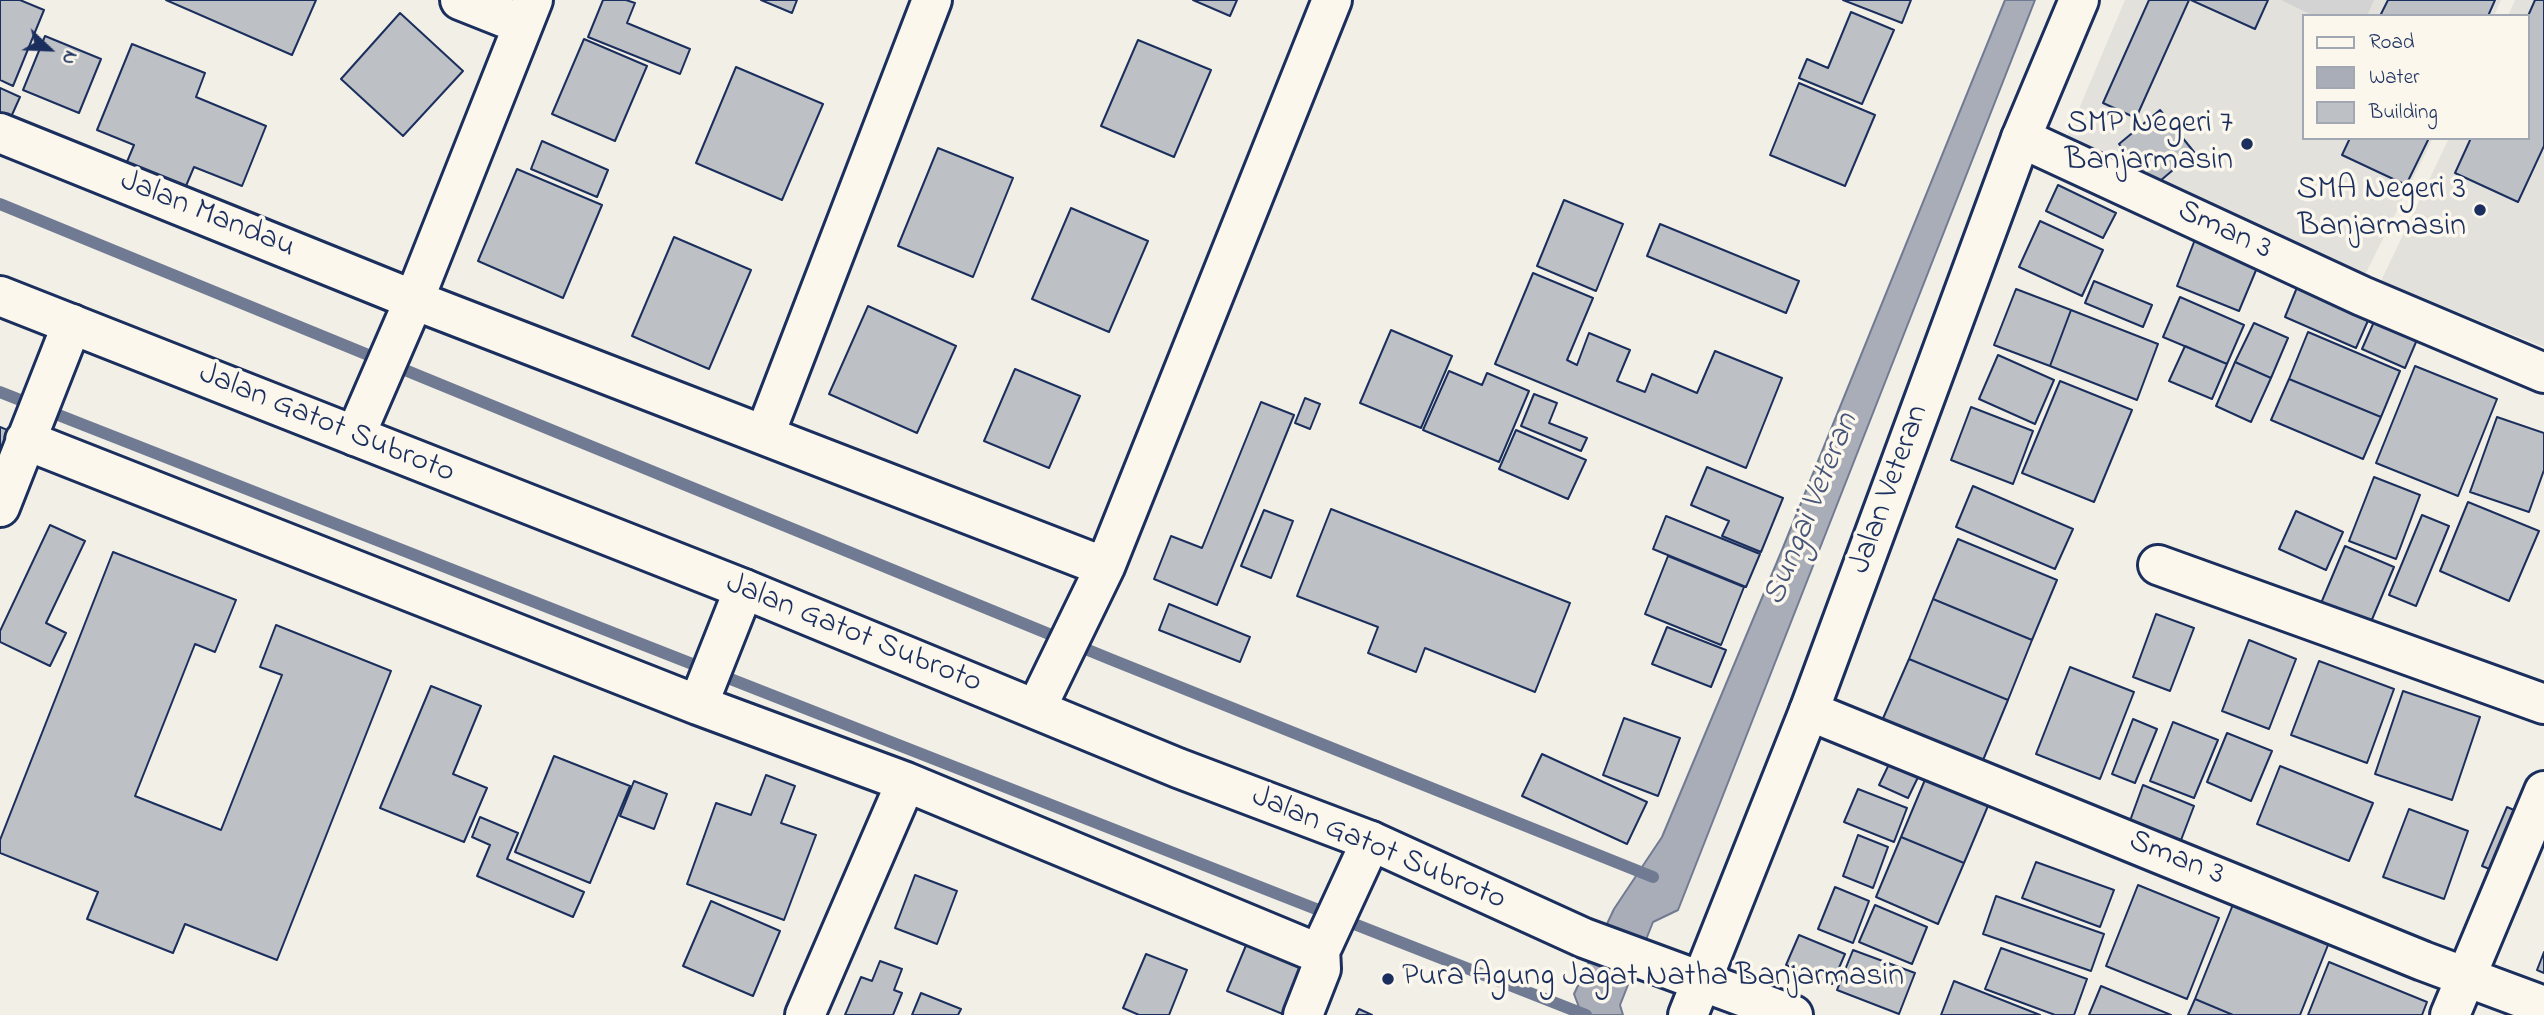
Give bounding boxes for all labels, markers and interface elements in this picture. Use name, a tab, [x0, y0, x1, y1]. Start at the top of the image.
north arrow	[14, 14, 84, 84]
legend	[2302, 14, 2530, 140]
text: Road	[2369, 28, 2415, 58]
text: N	[54, 46, 84, 69]
text: Water	[2369, 63, 2420, 93]
text: Building	[2369, 98, 2438, 128]
place label: SMP Negeri 7 Banjarmasin	[2065, 107, 2233, 182]
marker: SMP Negeri 7 Banjarmasin	[2239, 136, 2255, 152]
street label: Jalan Mandau	[114, 163, 300, 269]
place label: SMA Negeri 3 Banjarmasin	[2297, 173, 2466, 248]
street label: Sman 3	[2171, 194, 2277, 270]
marker: SMA Negeri 3 Banjarmasin	[2472, 202, 2488, 218]
street label: Jalan Gatot Subroto	[193, 356, 459, 494]
street label: Jalan Veteran	[1843, 400, 1939, 580]
water label: Sungai Veteran	[1757, 408, 1869, 612]
street label: Jalan Gatot Subroto	[720, 566, 986, 704]
street label: Jalan Gatot Subroto	[1245, 779, 1511, 921]
street label: Sman 3	[2123, 824, 2229, 896]
place label: Pura Agung Jagat Natha Banjarmasin	[1402, 960, 1904, 998]
marker: Pura Agung Jagat Natha Banjarmasin	[1380, 971, 1396, 987]

